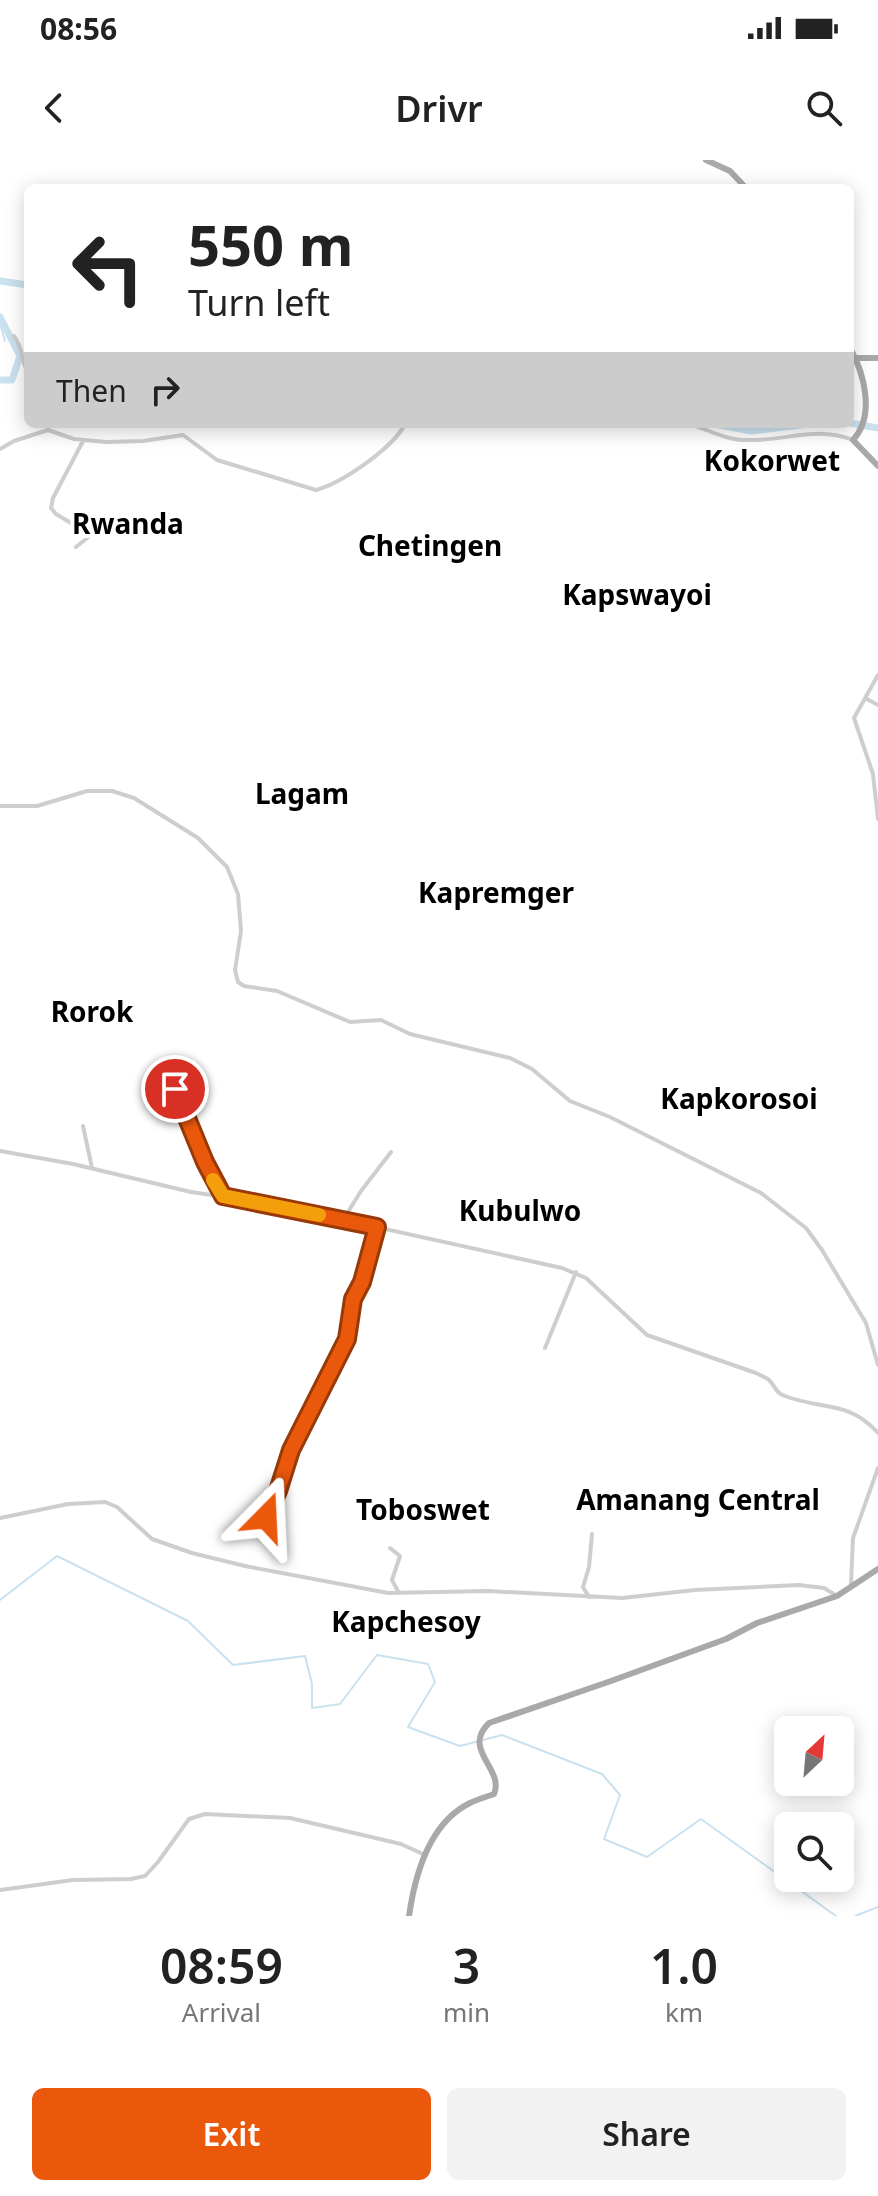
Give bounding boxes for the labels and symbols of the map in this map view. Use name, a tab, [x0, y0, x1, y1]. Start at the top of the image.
district label: Kokorwet	[704, 441, 840, 479]
district label: Rwanda	[72, 504, 184, 542]
district label: Chetingen	[358, 526, 502, 564]
district label: Kapswayoi	[562, 575, 712, 613]
district label: Lagam	[255, 774, 349, 812]
district label: Kapremger	[418, 873, 574, 911]
district label: Rorok	[51, 992, 134, 1030]
pin	[141, 1055, 209, 1123]
district label: Kapkorosoi	[660, 1079, 818, 1117]
district label: Kubulwo	[459, 1191, 581, 1229]
position arrow	[224, 1475, 308, 1559]
district label: Amanang Central	[576, 1480, 820, 1518]
district label: Toboswet	[356, 1490, 490, 1528]
district label: Kapchesoy	[331, 1602, 481, 1640]
north arrow	[774, 1716, 854, 1796]

